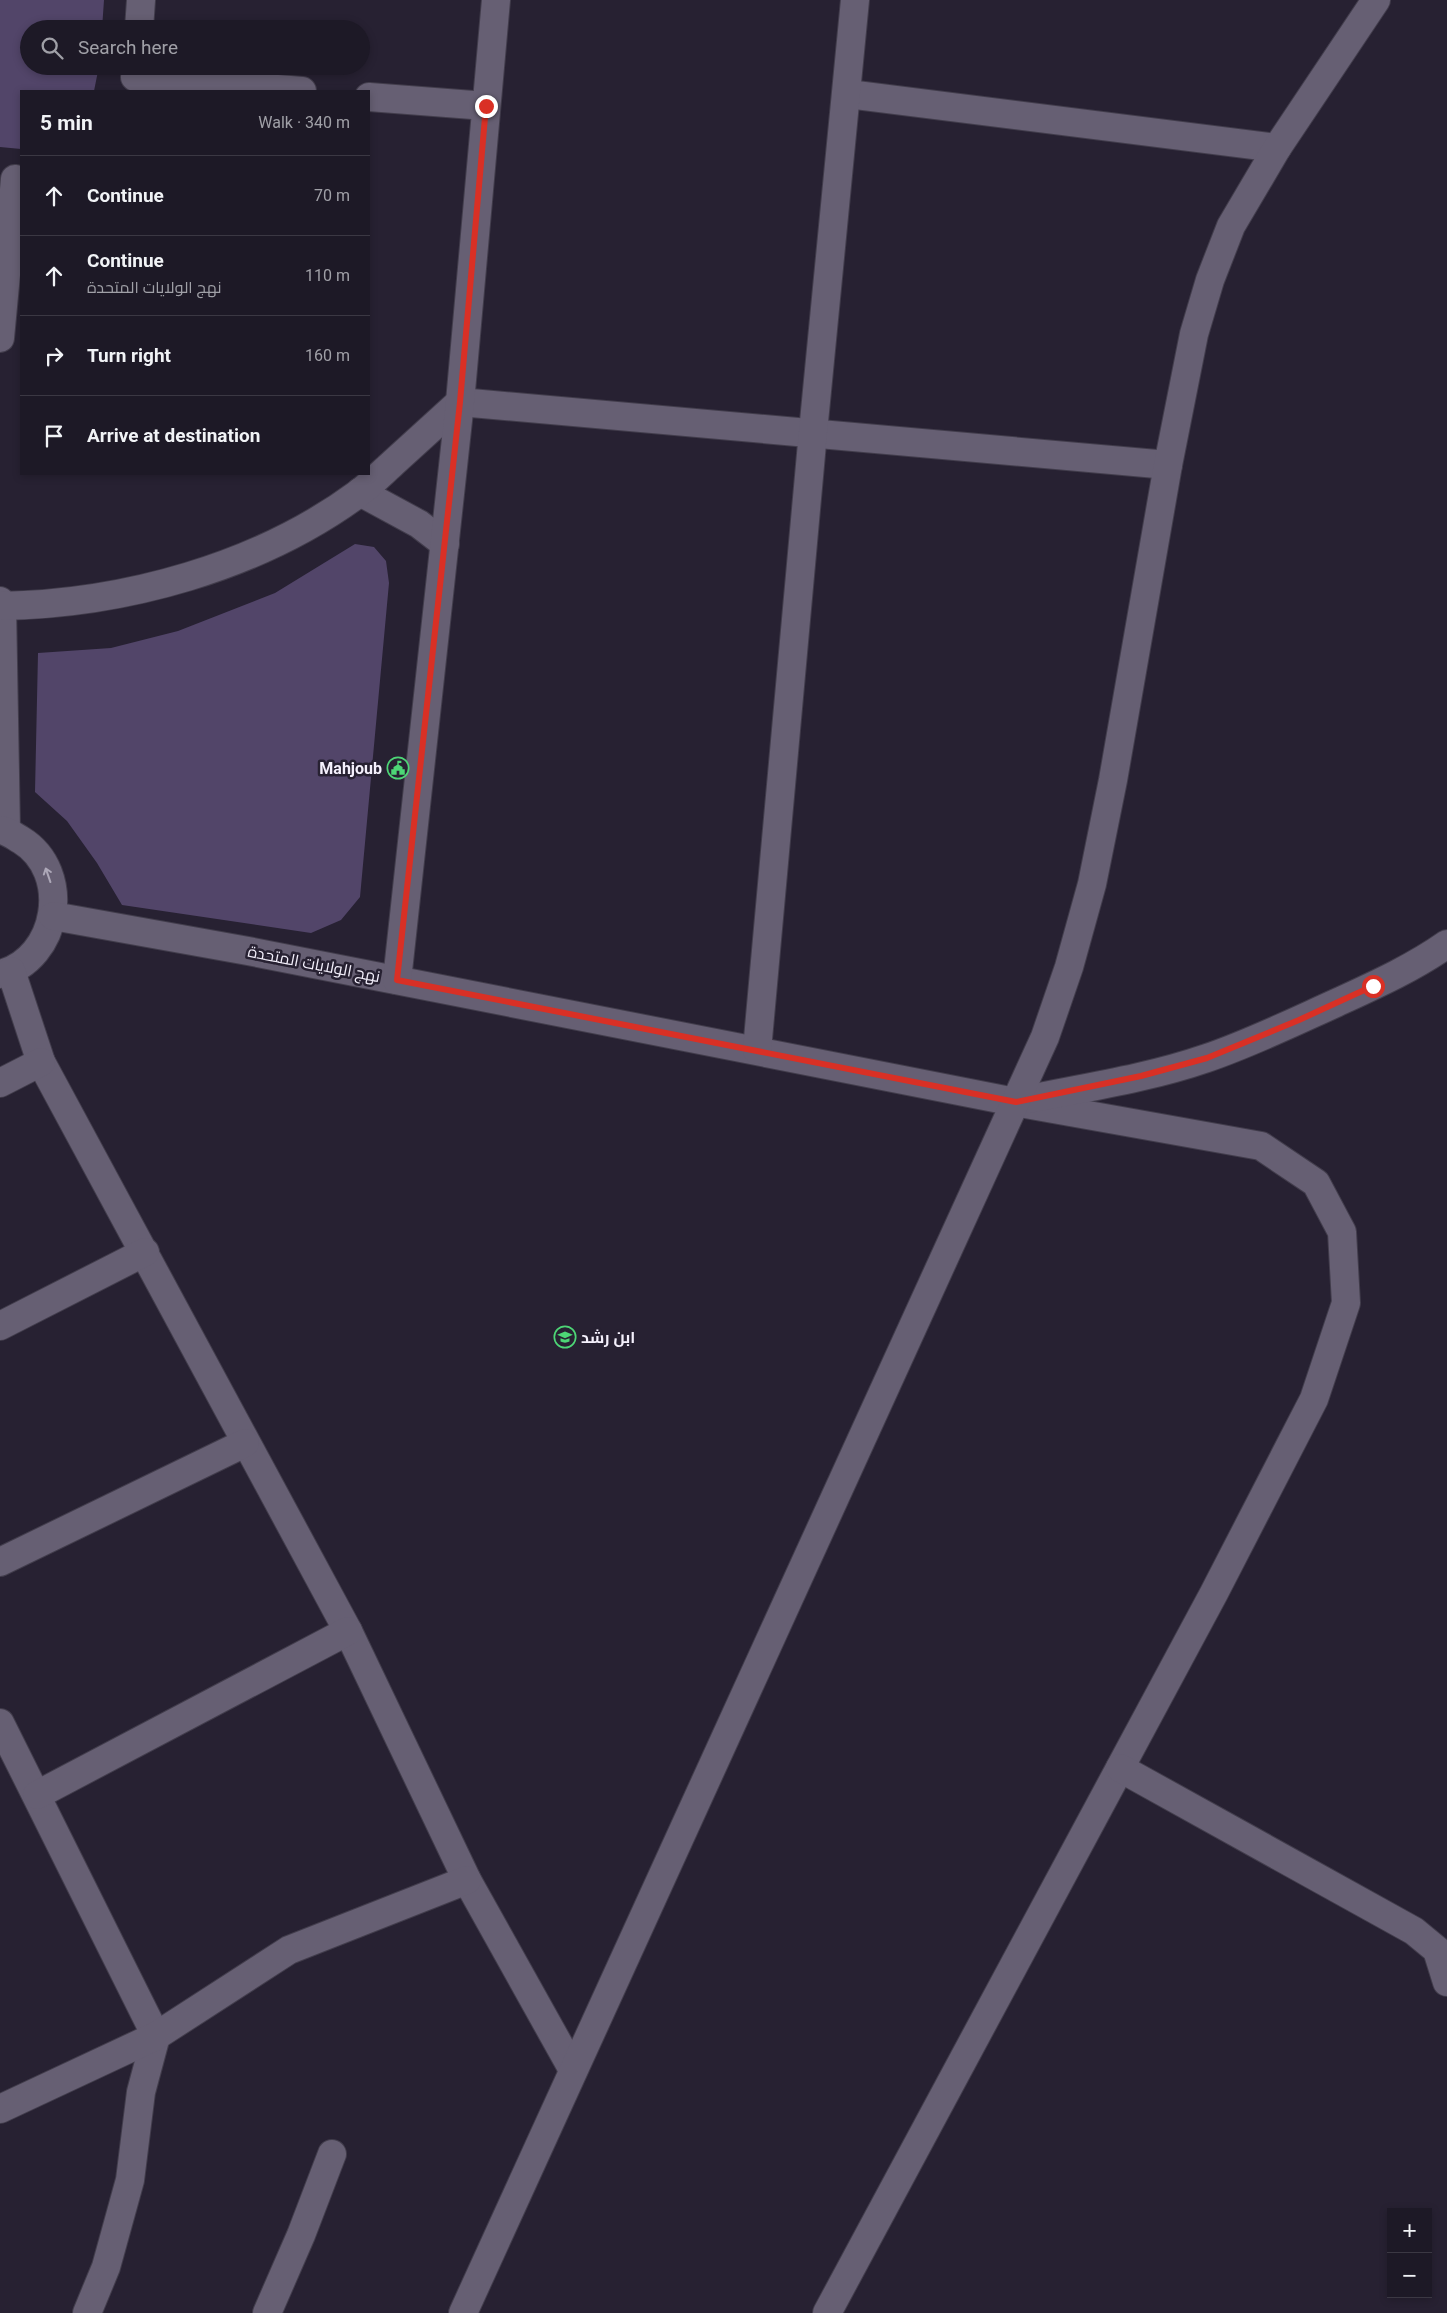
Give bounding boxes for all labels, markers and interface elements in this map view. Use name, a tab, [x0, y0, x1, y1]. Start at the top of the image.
search box	[20, 20, 370, 75]
icon: search	[38, 34, 66, 62]
text: Search here	[78, 36, 178, 59]
route end	[475, 95, 498, 118]
text: 5 min	[40, 111, 93, 135]
text: Walk · 340 m	[258, 113, 350, 132]
icon: ahead	[40, 182, 68, 210]
text: Continue	[87, 184, 164, 207]
text: 70 m	[314, 186, 350, 205]
text: Continue	[87, 249, 164, 272]
icon: ahead	[40, 262, 68, 290]
text: 110 m	[305, 266, 350, 285]
text: نهج الولايات المتحدة	[87, 278, 221, 297]
icon: right	[40, 342, 68, 370]
text: Turn right	[87, 344, 171, 367]
text: 160 m	[305, 346, 350, 365]
icon: arrive	[40, 422, 68, 450]
text: Arrive at destination	[87, 424, 260, 447]
public building icon: Mahjoub	[386, 756, 410, 780]
place label: Mahjoub	[319, 759, 382, 778]
one-way arrow	[43, 867, 53, 883]
street label: نهج الولايات المتحدة	[246, 942, 382, 988]
route start	[1362, 975, 1385, 998]
school or university icon: ابن رشد	[553, 1325, 577, 1349]
place label: ابن رشد	[581, 1328, 635, 1347]
map controls	[1387, 2208, 1432, 2298]
button: +	[1387, 2208, 1432, 2253]
button: −	[1387, 2253, 1432, 2298]

